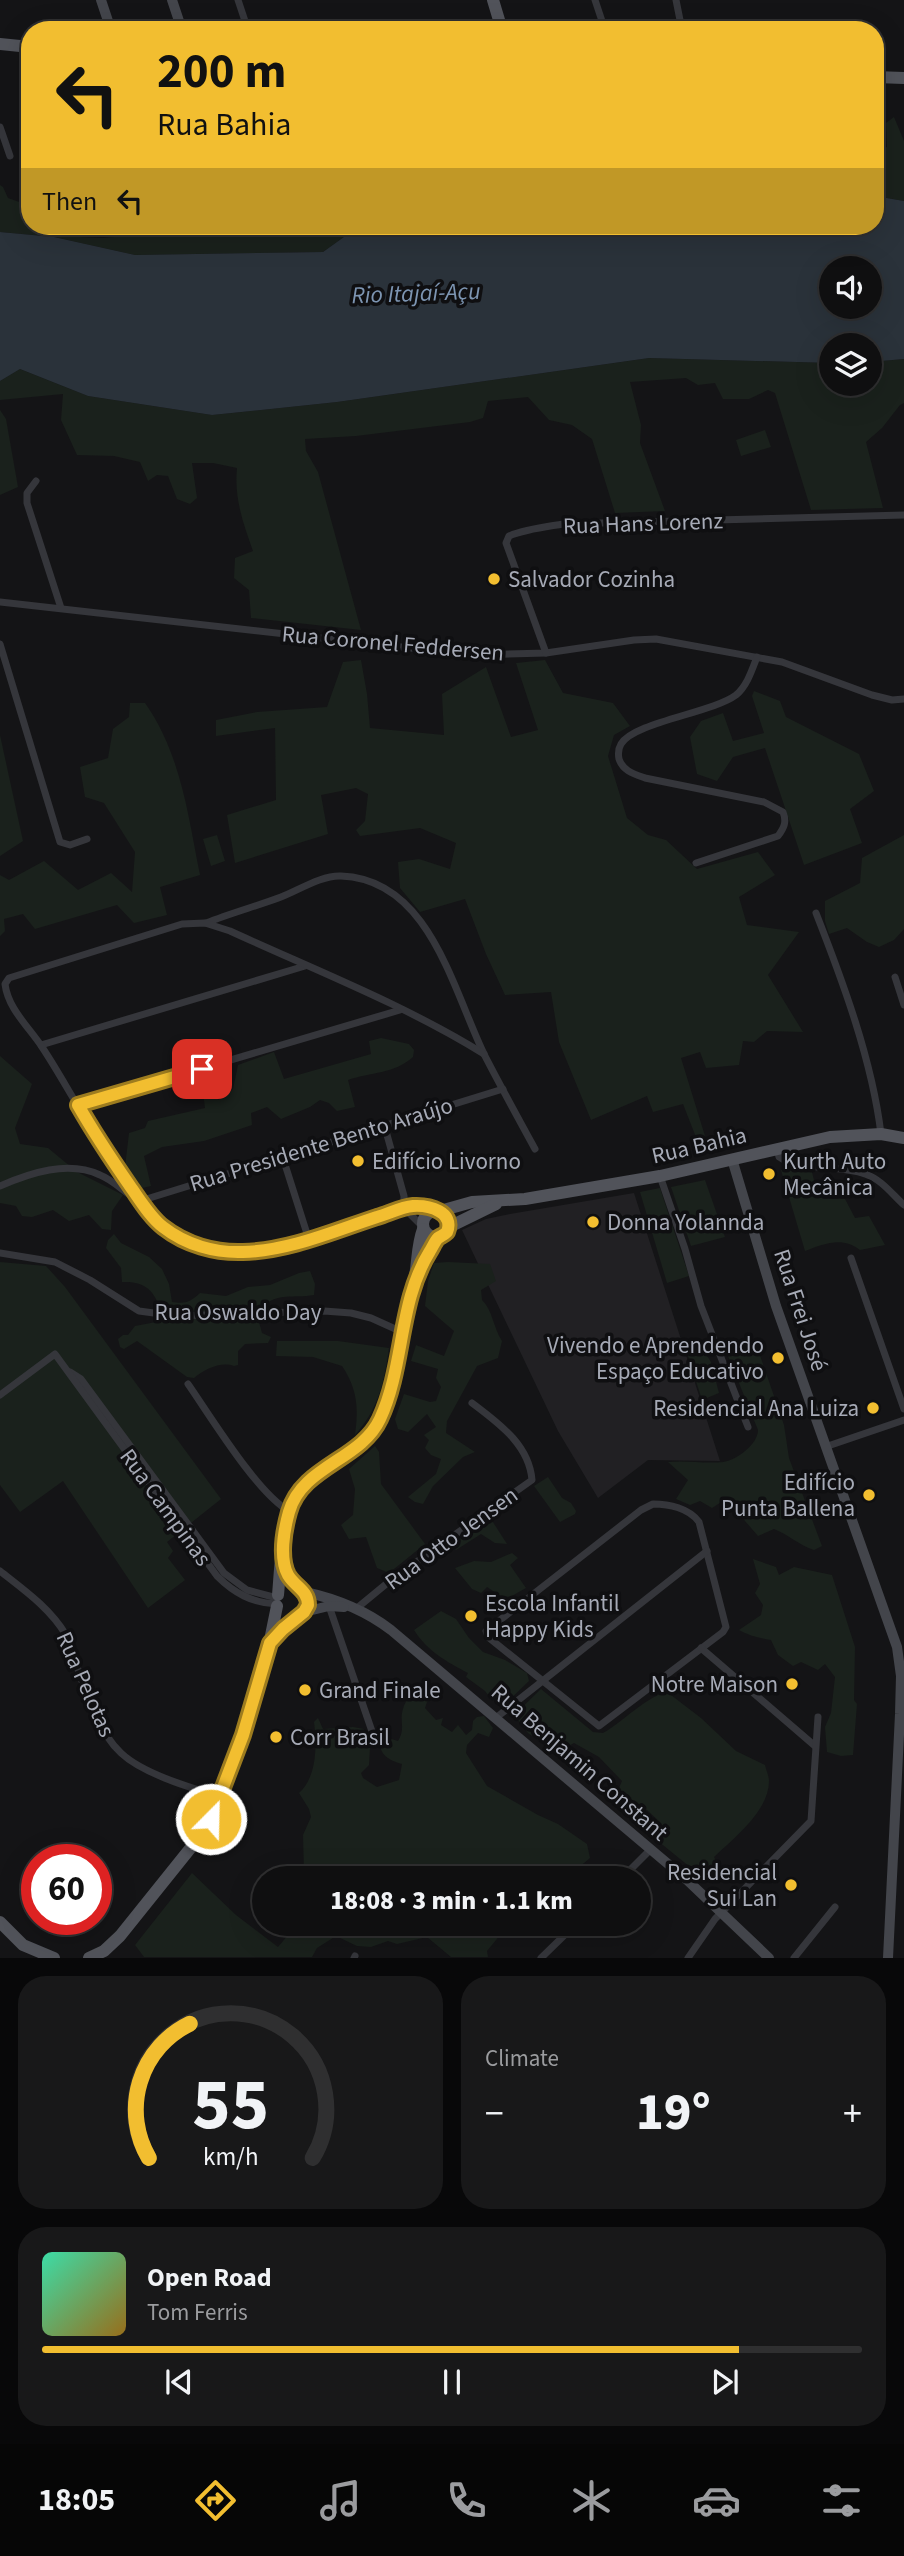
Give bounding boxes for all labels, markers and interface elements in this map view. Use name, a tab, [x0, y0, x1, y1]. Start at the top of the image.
text: 200 m	[157, 37, 286, 107]
icon: left	[42, 49, 133, 140]
text: Rua Bahia	[157, 102, 292, 148]
icon: left	[111, 182, 149, 220]
text: Then	[42, 183, 97, 220]
map controls	[819, 256, 882, 396]
button: sound	[819, 256, 882, 319]
water label: Rio Itajaí-Açu	[351, 274, 481, 313]
button: layers	[819, 333, 882, 396]
street label: Rua Hans Lorenz	[562, 504, 724, 543]
place label: Salvador Cozinha	[508, 563, 675, 596]
marker: Salvador Cozinha	[486, 571, 502, 587]
street label: Rua Coronel Feddersen	[280, 617, 505, 670]
pin	[172, 1039, 232, 1099]
icon: arrive	[183, 1050, 221, 1088]
street label: Rua Presidente Bento Araújo	[185, 1089, 457, 1200]
street label: Rua Bahia	[648, 1119, 750, 1172]
place label: Edifício Livorno	[372, 1145, 521, 1178]
place label: Kurth Auto Mecânica	[783, 1145, 886, 1204]
marker: Edifício Livorno	[350, 1153, 366, 1169]
marker: Kurth Auto Mecânica	[761, 1166, 777, 1182]
place label: Donna Yolannda	[607, 1206, 764, 1239]
marker: Donna Yolannda	[585, 1214, 601, 1230]
street label: Rua Frei José	[765, 1245, 836, 1375]
street label: Rua Oswaldo Day	[155, 1296, 322, 1329]
place label: Vivendo e Aprendendo Espaço Educativo	[547, 1329, 764, 1388]
marker: Vivendo e Aprendendo Espaço Educativo	[770, 1350, 786, 1366]
place label: Residencial Ana Luiza	[653, 1392, 859, 1425]
marker: Residencial Ana Luiza	[865, 1400, 881, 1416]
street label: Rua Campinas	[112, 1442, 219, 1573]
place label: Edifício Punta Ballena	[721, 1466, 855, 1525]
street label: Rua Otto Jensen	[378, 1479, 525, 1598]
marker: Edifício Punta Ballena	[861, 1487, 877, 1503]
place label: Escola Infantil Happy Kids	[485, 1587, 620, 1646]
marker: Escola Infantil Happy Kids	[463, 1608, 479, 1624]
street label: Rua Pelotas	[48, 1626, 123, 1742]
place label: Notre Maison	[651, 1668, 778, 1701]
place label: Grand Finale	[319, 1674, 441, 1707]
street label: Rua Benjamin Constant	[484, 1676, 676, 1849]
marker: Notre Maison	[784, 1676, 800, 1692]
marker: Grand Finale	[297, 1682, 313, 1698]
place label: Corr Brasil	[290, 1721, 390, 1754]
marker: Corr Brasil	[268, 1729, 284, 1745]
position arrow	[174, 1782, 248, 1856]
speed limit sign: 60	[21, 1844, 112, 1935]
place label: Residencial Sui Lan	[667, 1856, 777, 1915]
marker: Residencial Sui Lan	[783, 1877, 799, 1893]
text: 18:08 · 3 min · 1.1 km	[330, 1882, 573, 1919]
text: Climate	[485, 2042, 559, 2075]
text: 55	[192, 2054, 269, 2158]
text: 19°	[636, 2076, 711, 2150]
text: −	[485, 2087, 504, 2141]
text: +	[843, 2087, 862, 2141]
text: km/h	[203, 2139, 258, 2175]
text: Open Road	[147, 2259, 272, 2296]
text: Tom Ferris	[147, 2296, 248, 2329]
icon: previous	[160, 2363, 198, 2401]
icon: pause	[433, 2363, 471, 2401]
icon: next	[706, 2363, 744, 2401]
icon: directions	[191, 2476, 240, 2525]
icon: music	[316, 2476, 365, 2525]
icon: phone	[442, 2476, 491, 2525]
icon: climate	[567, 2476, 616, 2525]
icon: car	[692, 2476, 741, 2525]
icon: filters	[817, 2476, 866, 2525]
text: 18:05	[38, 2477, 115, 2523]

